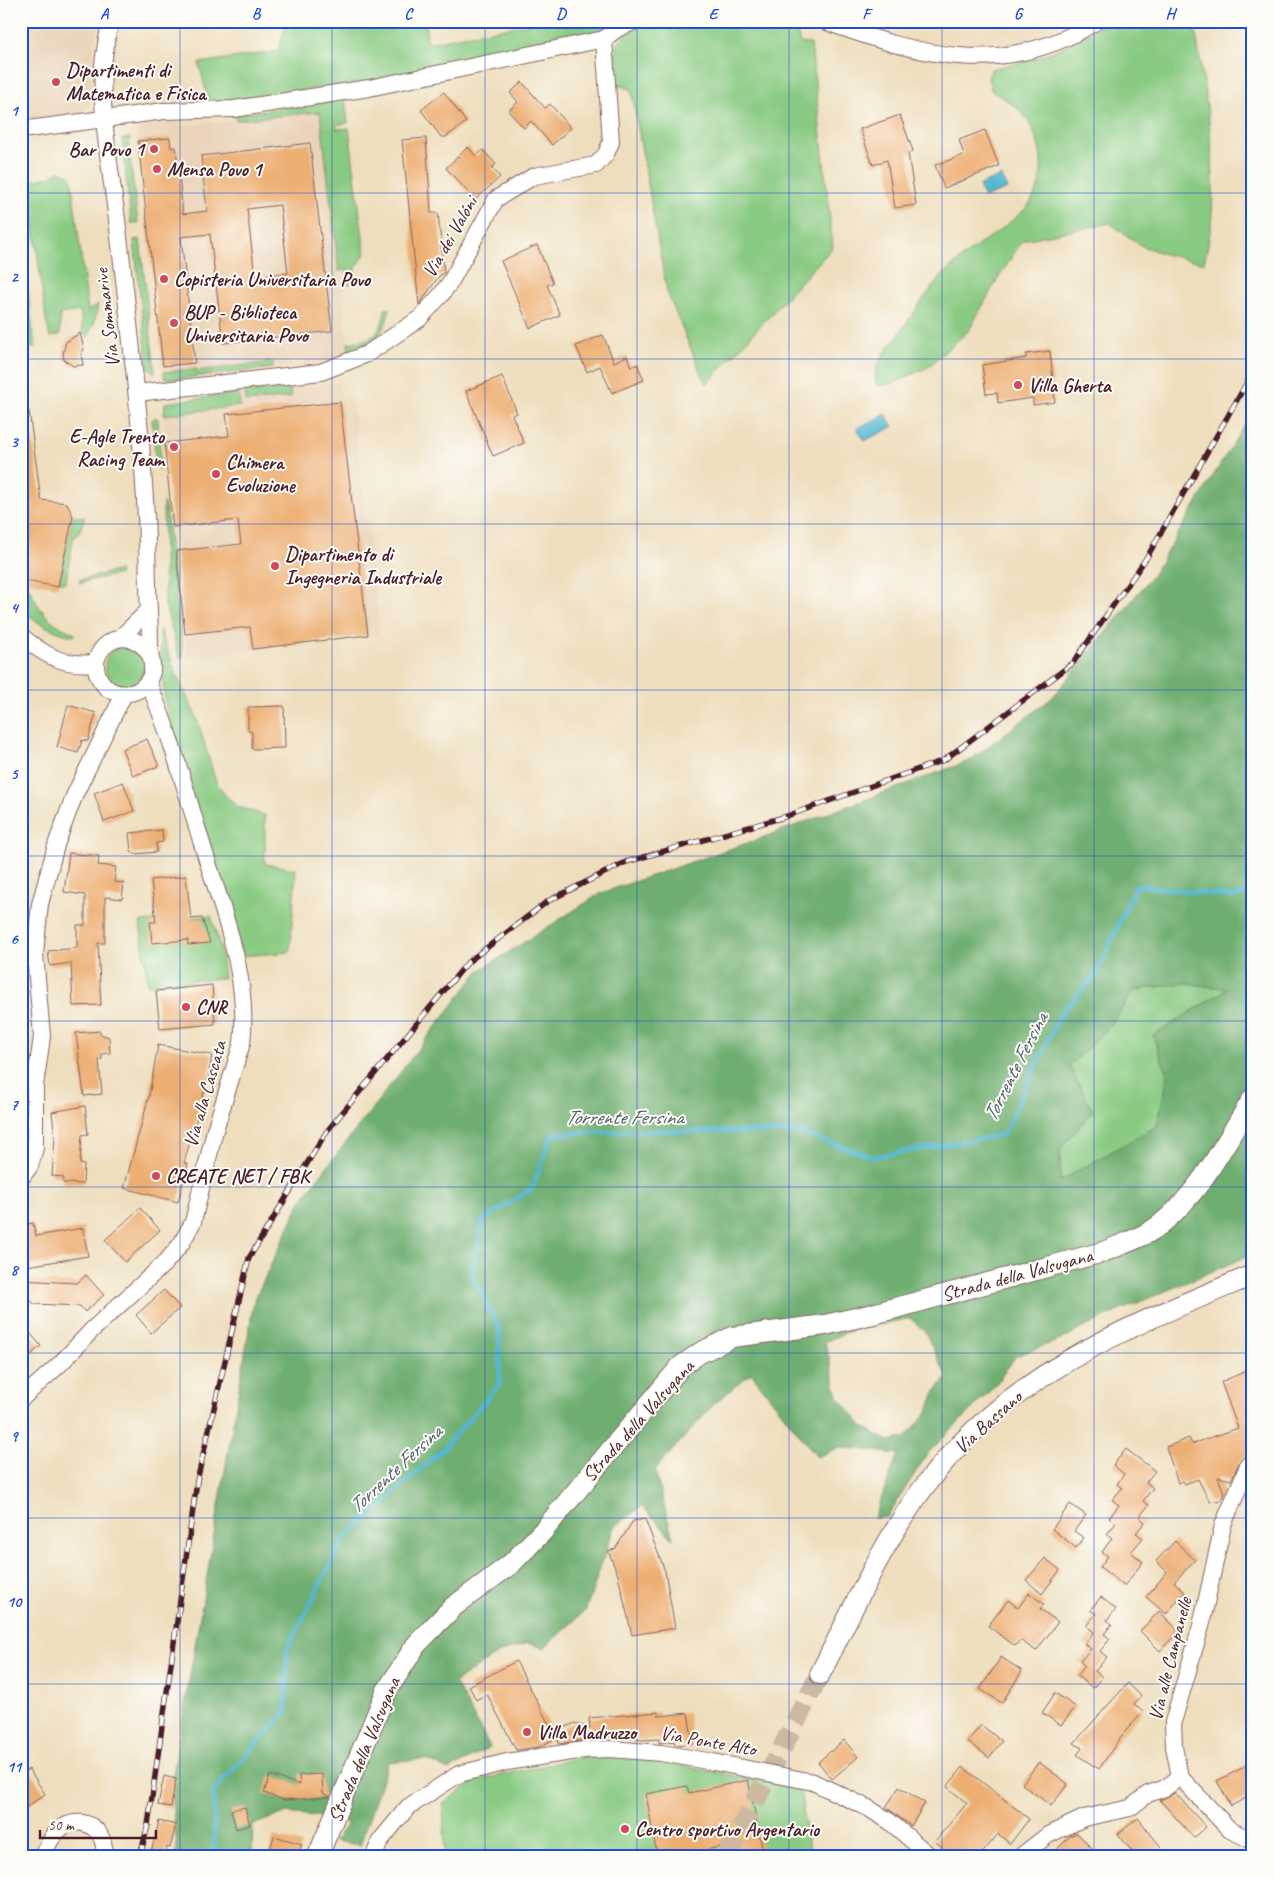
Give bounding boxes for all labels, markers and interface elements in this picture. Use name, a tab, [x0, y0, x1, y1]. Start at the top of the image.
text: A	[100, 4, 110, 24]
text: B	[252, 4, 262, 24]
text: C	[404, 4, 414, 24]
text: D	[556, 4, 567, 24]
text: E	[709, 4, 720, 24]
text: F	[862, 4, 873, 24]
text: G	[1014, 4, 1024, 24]
text: H	[1165, 4, 1177, 24]
place label: Dipartimenti di Matematica e Fisica	[66, 58, 207, 106]
marker: Dipartimenti di Matematica e Fisica	[50, 76, 62, 88]
text: 1	[10, 101, 19, 121]
place label: Bar Povo 1	[69, 137, 146, 162]
marker: Bar Povo 1	[148, 143, 160, 155]
place label: Mensa Povo 1	[167, 157, 263, 182]
marker: Mensa Povo 1	[151, 163, 163, 175]
street label: Via dei Valóni	[417, 190, 484, 282]
street label: Via Sommarive	[88, 266, 125, 369]
text: 2	[10, 267, 19, 287]
place label: Copisteria Universitaria Povo	[174, 267, 372, 292]
marker: Copisteria Universitaria Povo	[158, 273, 170, 285]
place label: BUP - Biblioteca Universitaria Povo	[184, 300, 310, 348]
marker: BUP - Biblioteca Universitaria Povo	[168, 317, 180, 329]
place label: Villa Gherta	[1028, 373, 1113, 398]
marker: Villa Gherta	[1012, 379, 1024, 391]
place label: E-Agle Trento Racing Team	[69, 424, 166, 472]
text: 3	[10, 432, 19, 452]
marker: E-Agle Trento Racing Team	[168, 441, 180, 453]
place label: Chimera Evoluzione	[226, 450, 296, 498]
marker: Chimera Evoluzione	[210, 468, 222, 480]
place label: Dipartimento di Ingegneria Industriale	[285, 542, 442, 590]
marker: Dipartimento di Ingegneria Industriale	[269, 560, 281, 572]
text: 4	[10, 598, 19, 618]
text: 5	[11, 764, 20, 784]
text: 6	[10, 929, 19, 949]
place label: CNR	[196, 995, 229, 1020]
marker: CNR	[180, 1001, 192, 1013]
water label: Torrente Fersina	[977, 1006, 1054, 1126]
street label: Via alla Cascata	[178, 1037, 233, 1150]
text: 7	[10, 1095, 19, 1115]
water label: Torrente Fersina	[565, 1104, 685, 1130]
place label: CREATE NET / FBK	[166, 1164, 313, 1189]
marker: CREATE NET / FBK	[150, 1170, 162, 1182]
street label: Strada della Valsugana	[939, 1242, 1097, 1307]
text: 8	[10, 1260, 19, 1280]
street label: Strada della Valsugana	[577, 1353, 701, 1487]
street label: Via Bassano	[949, 1384, 1029, 1459]
water label: Torrente Fersina	[343, 1418, 449, 1519]
text: 9	[10, 1426, 19, 1446]
text: 10	[7, 1592, 23, 1612]
street label: Via alle Campanelle	[1143, 1593, 1198, 1723]
street label: Strada della Valsugana	[322, 1672, 407, 1826]
place label: Villa Madruzzo	[537, 1720, 638, 1745]
street label: Via Ponte Alto	[658, 1720, 760, 1762]
marker: Villa Madruzzo	[521, 1726, 533, 1738]
text: 11	[7, 1757, 23, 1777]
scale bar	[40, 1807, 156, 1839]
text: 50 m	[48, 1816, 75, 1835]
place label: Centro sportivo Argentario	[635, 1817, 821, 1842]
marker: Centro sportivo Argentario	[619, 1823, 631, 1835]

